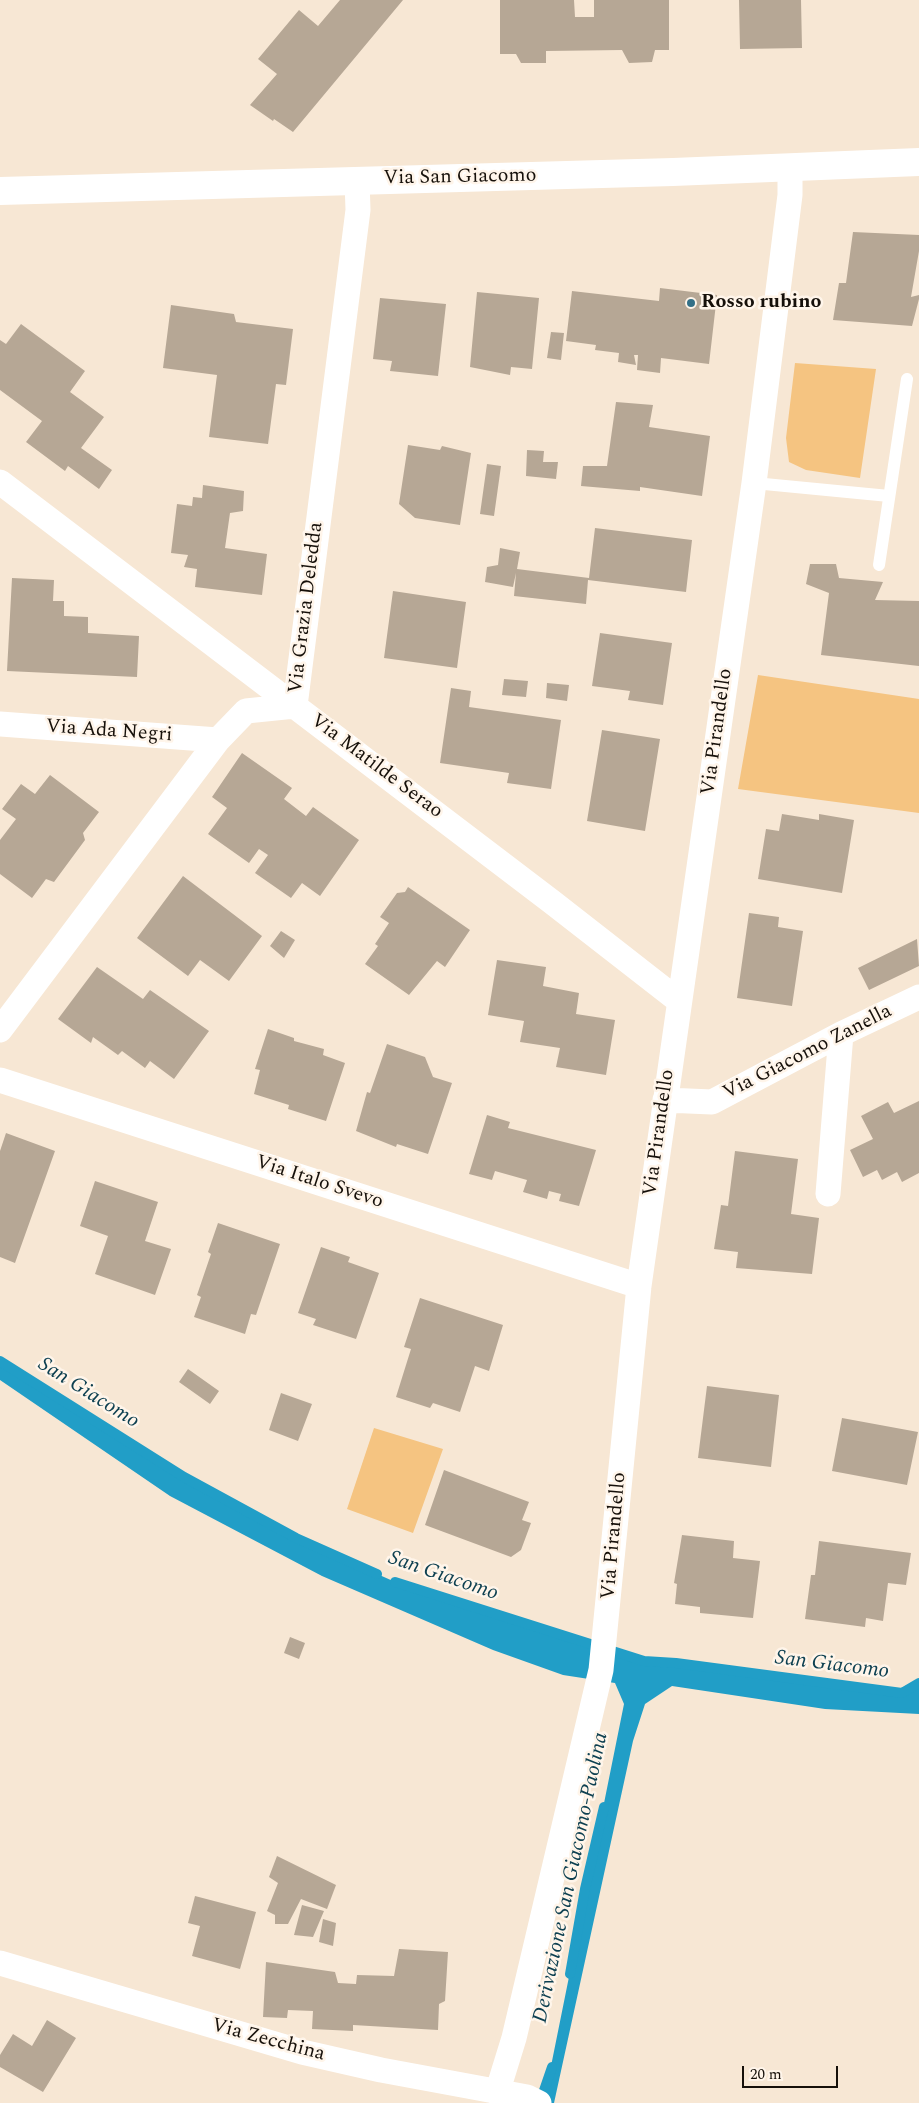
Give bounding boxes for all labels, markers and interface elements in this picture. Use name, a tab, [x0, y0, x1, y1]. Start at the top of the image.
street label: Via San Giacomo	[383, 165, 537, 191]
place label: Rosso rubino	[701, 291, 821, 315]
marker: Rosso rubino	[685, 297, 697, 309]
street label: Via Grazia Deledda	[285, 521, 329, 695]
street label: Via Pirandello	[697, 667, 739, 797]
street label: Via Matilde Serao	[305, 709, 447, 825]
street label: Via Ada Negri	[45, 716, 173, 748]
street label: Via Giacomo Zanella	[720, 1000, 896, 1106]
street label: Via Pirandello	[639, 1068, 681, 1198]
street label: Via Italo Svevo	[252, 1151, 386, 1215]
water label: San Giacomo	[33, 1353, 143, 1435]
street label: Via Pirandello	[597, 1471, 633, 1601]
water label: San Giacomo	[385, 1546, 501, 1608]
water label: San Giacomo	[773, 1646, 891, 1686]
water label: Derivazione San Giacomo-Paolina	[529, 1730, 615, 2026]
street label: Via Zecchina	[209, 2014, 327, 2068]
scale bar	[744, 2056, 840, 2088]
text: 20 m	[750, 2063, 782, 2086]

